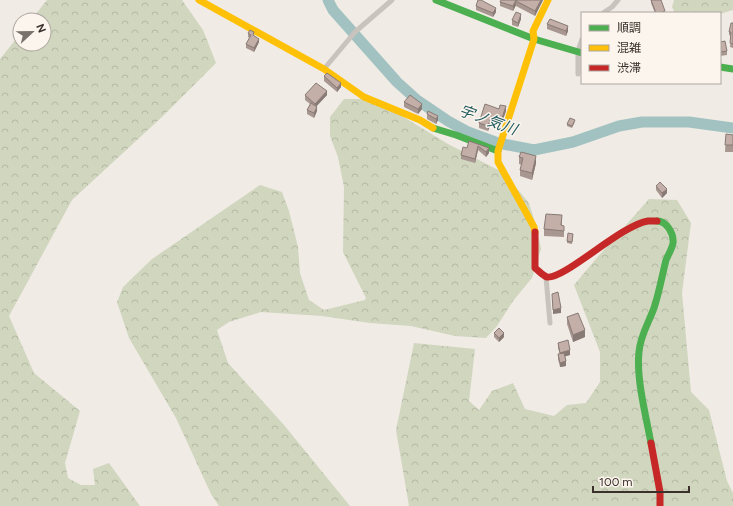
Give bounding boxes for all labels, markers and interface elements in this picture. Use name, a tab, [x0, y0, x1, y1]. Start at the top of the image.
north arrow	[12, 12, 52, 52]
legend	[581, 12, 721, 84]
text: 順調	[617, 21, 641, 35]
text: N	[33, 22, 48, 35]
text: 混雑	[617, 41, 641, 55]
text: 渋滞	[617, 61, 641, 75]
water label: 宇ノ気川	[457, 101, 521, 139]
scale bar	[593, 468, 689, 494]
text: 100 m	[599, 475, 633, 489]

